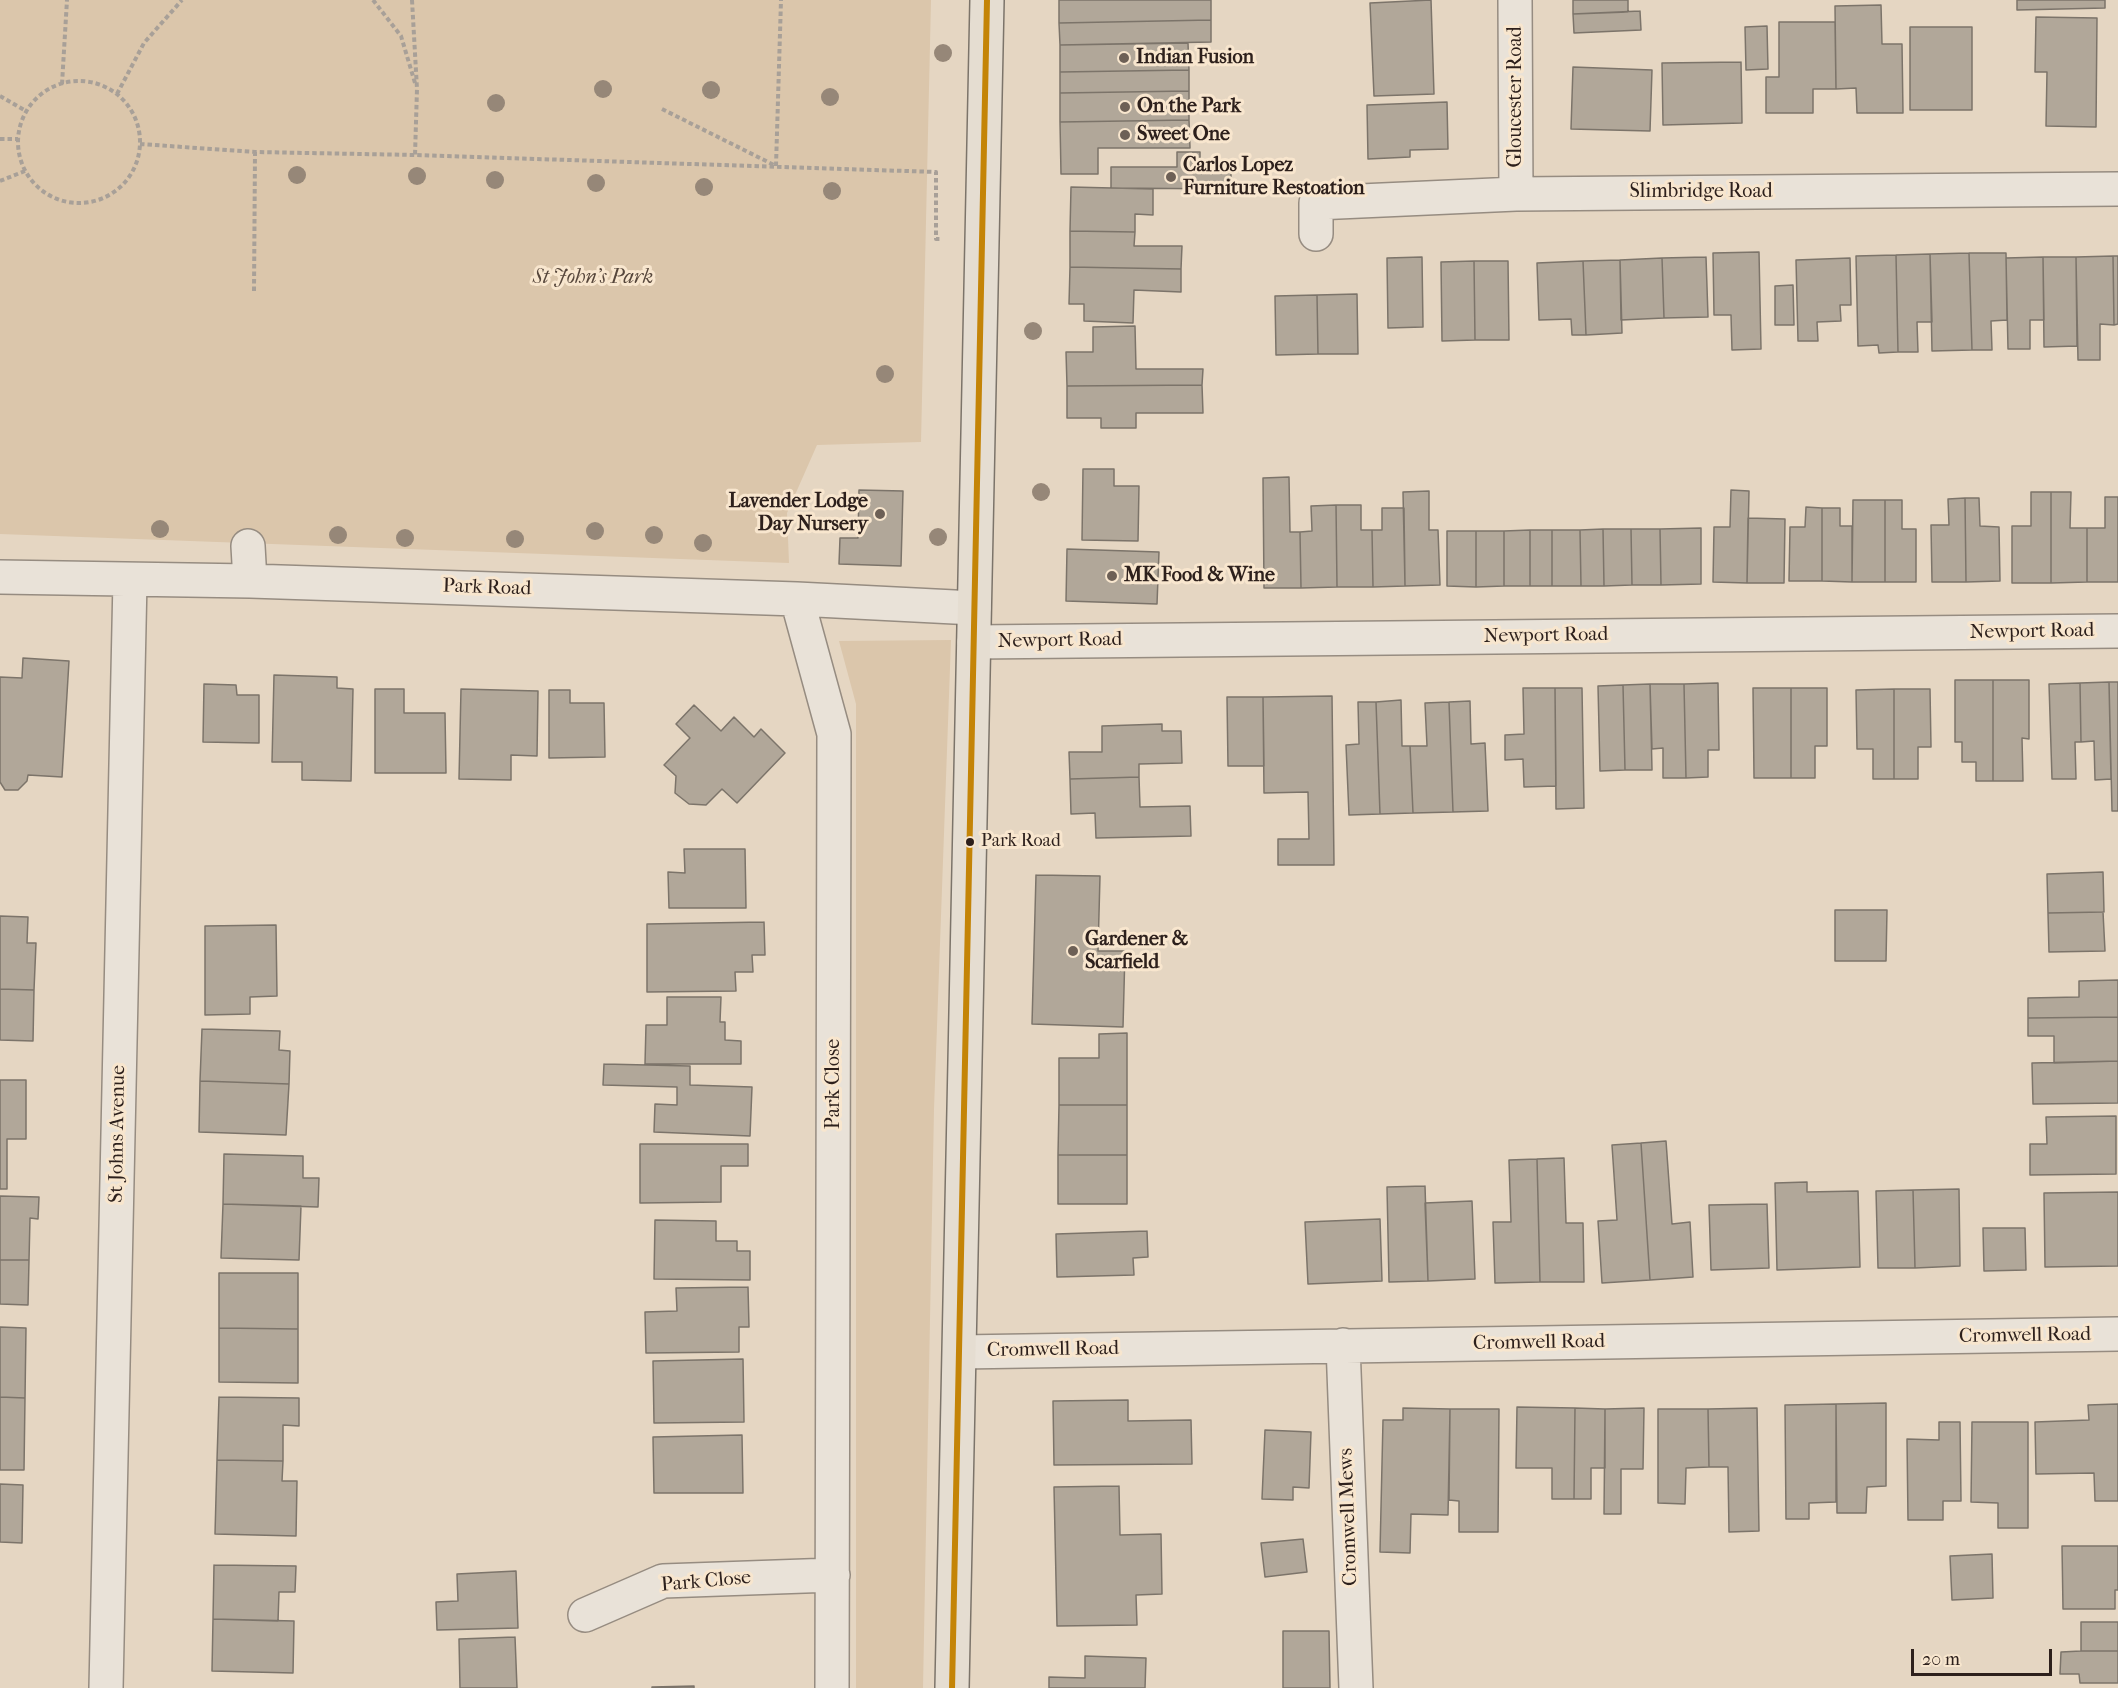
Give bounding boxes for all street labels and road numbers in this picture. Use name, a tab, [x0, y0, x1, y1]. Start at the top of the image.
street label: Gloucester Road	[1504, 26, 1528, 168]
street label: Slimbridge Road	[1629, 180, 1773, 204]
street label: Park Road	[442, 574, 532, 602]
street label: Newport Road	[1969, 619, 2095, 645]
street label: Newport Road	[1483, 623, 1609, 649]
street label: Newport Road	[997, 628, 1123, 654]
street label: Park Close	[822, 1039, 846, 1129]
street label: St Johns Avenue	[105, 1065, 131, 1203]
street label: Cromwell Road	[1959, 1323, 2091, 1349]
street label: Cromwell Road	[1473, 1330, 1605, 1356]
street label: Cromwell Road	[987, 1337, 1119, 1363]
street label: Cromwell Mews	[1335, 1448, 1363, 1586]
street label: Park Close	[660, 1566, 752, 1598]

